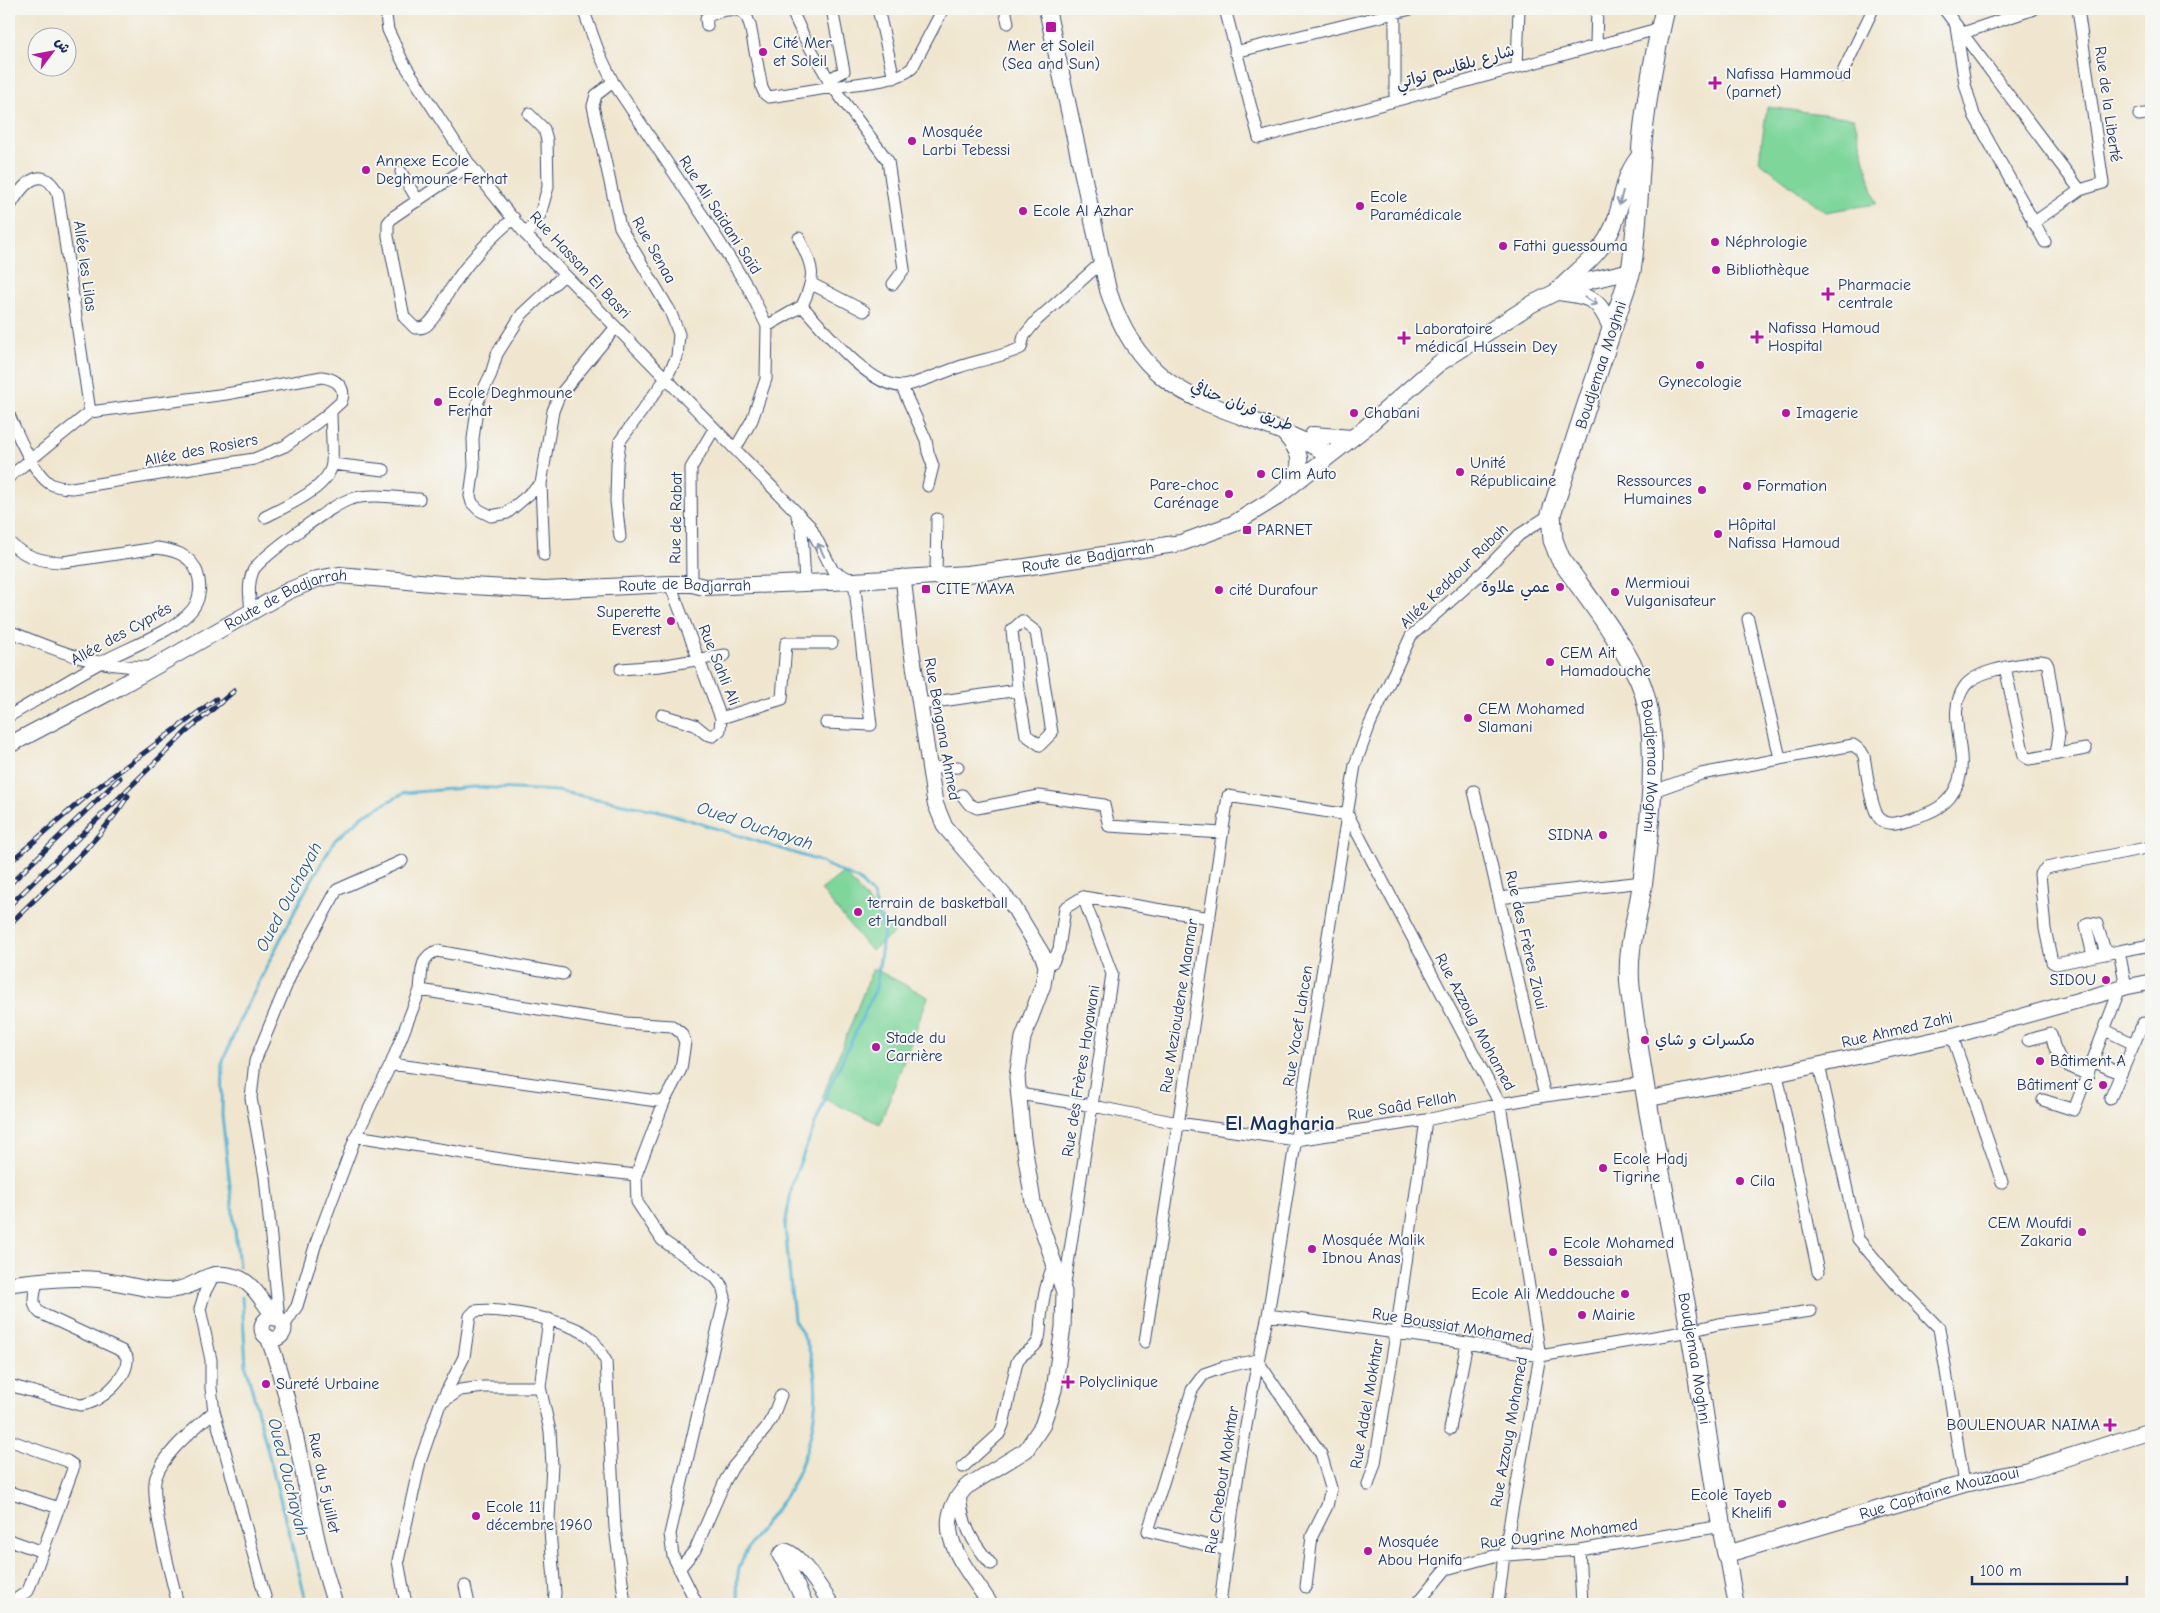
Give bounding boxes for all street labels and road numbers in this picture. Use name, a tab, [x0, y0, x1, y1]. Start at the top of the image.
street label: شارع بلقاسم تواتي	[1394, 41, 1518, 97]
street label: Rue de la Liberté	[2091, 45, 2125, 163]
street label: Rue Ali Saïdani Saïd	[675, 152, 765, 278]
street label: Rue Hassan El Basri	[526, 208, 634, 322]
street label: Rue Senaa	[628, 214, 680, 286]
street label: Allée les Lilas	[70, 220, 100, 313]
street label: Boudjemaa Moghni	[1572, 299, 1630, 431]
street label: طريق فرنان حنافي	[1187, 376, 1296, 437]
street label: Allée des Rosiers	[143, 430, 260, 470]
street label: Rue de Rabat	[666, 471, 686, 564]
street label: Allée Keddour Rabah	[1396, 520, 1512, 632]
street label: Route de Badjarrah	[1021, 538, 1155, 576]
street label: Route de Badjarrah	[221, 566, 348, 634]
street label: Route de Badjarrah	[618, 575, 751, 596]
street label: Allée des Cyprés	[68, 599, 175, 669]
street label: Rue Sahli Ali	[695, 622, 743, 708]
street label: Rue Bengana Ahmed	[921, 656, 963, 802]
street label: Boudjemaa Moghni	[1637, 698, 1661, 833]
street label: Rue des Frères Zioui	[1501, 869, 1551, 1011]
street label: Rue Mezioudene Maamar	[1156, 917, 1202, 1094]
street label: Rue Azzoug Mohamed	[1431, 950, 1519, 1094]
street label: Rue Yacef Lahcen	[1280, 964, 1316, 1088]
street label: Rue des Frères Hayawani	[1059, 984, 1103, 1158]
street label: Rue Ahmed Zahi	[1840, 1008, 1954, 1052]
street label: Rue Saâd Fellah	[1346, 1088, 1458, 1124]
street label: Boudjemaa Moghni	[1674, 1291, 1714, 1426]
street label: Rue Boussiat Mohamed	[1371, 1305, 1533, 1347]
street label: Rue Addel Mokhtar	[1347, 1337, 1387, 1470]
street label: Rue Azzoug Mohamed	[1487, 1355, 1531, 1509]
street label: Rue Chebout Mokhtar	[1201, 1404, 1243, 1555]
street label: Rue du 5 juillet	[305, 1431, 344, 1535]
street label: Rue Capitaine Mouzaoui	[1857, 1463, 2021, 1523]
street label: Rue Ougrine Mohamed	[1479, 1515, 1639, 1553]

